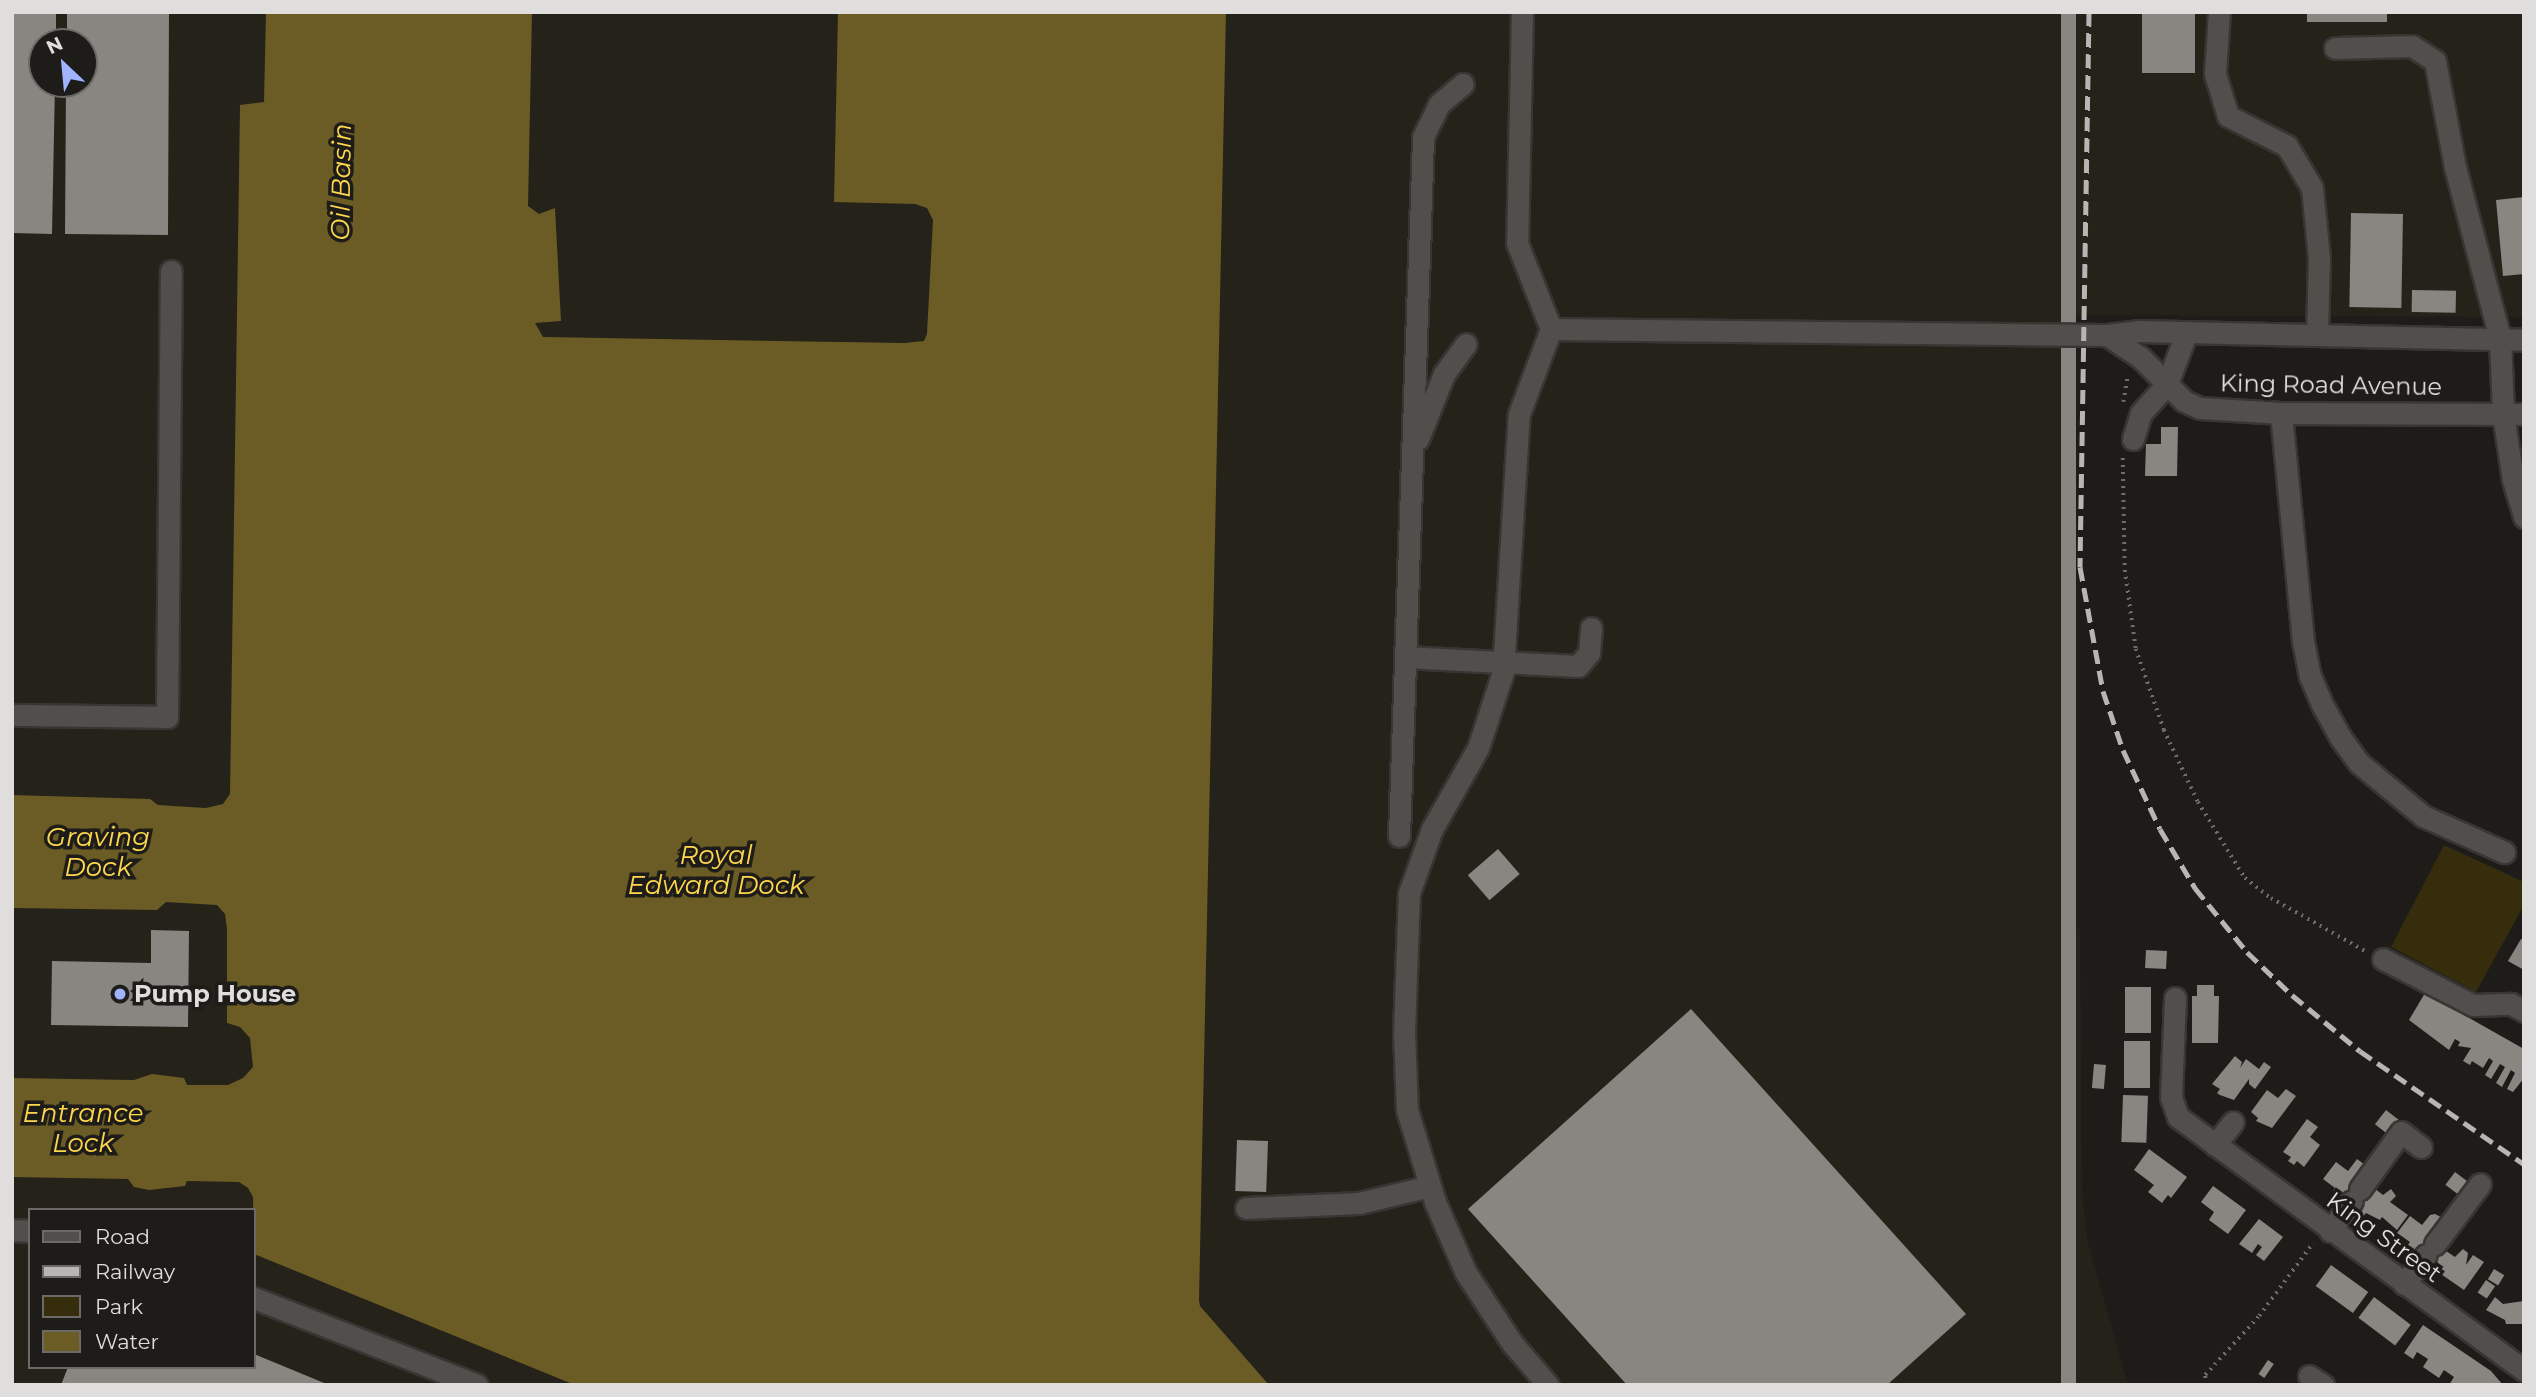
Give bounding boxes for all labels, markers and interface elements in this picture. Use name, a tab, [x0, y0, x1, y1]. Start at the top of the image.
north arrow	[28, 28, 98, 98]
text: N	[43, 32, 66, 59]
water label: Oil Basin	[325, 123, 359, 241]
street label: King Road Avenue	[2220, 369, 2442, 401]
water label: Graving Dock	[46, 822, 150, 884]
water label: Royal Edward Dock	[627, 840, 805, 902]
place label: Pump House	[134, 980, 296, 1008]
marker: Pump House	[112, 986, 128, 1002]
water label: Entrance Lock	[23, 1098, 143, 1160]
street label: King Street	[2321, 1186, 2447, 1288]
legend	[28, 1208, 256, 1369]
text: Road	[95, 1224, 150, 1249]
text: Railway	[95, 1259, 175, 1284]
text: Park	[95, 1294, 143, 1319]
text: Water	[95, 1329, 159, 1354]

